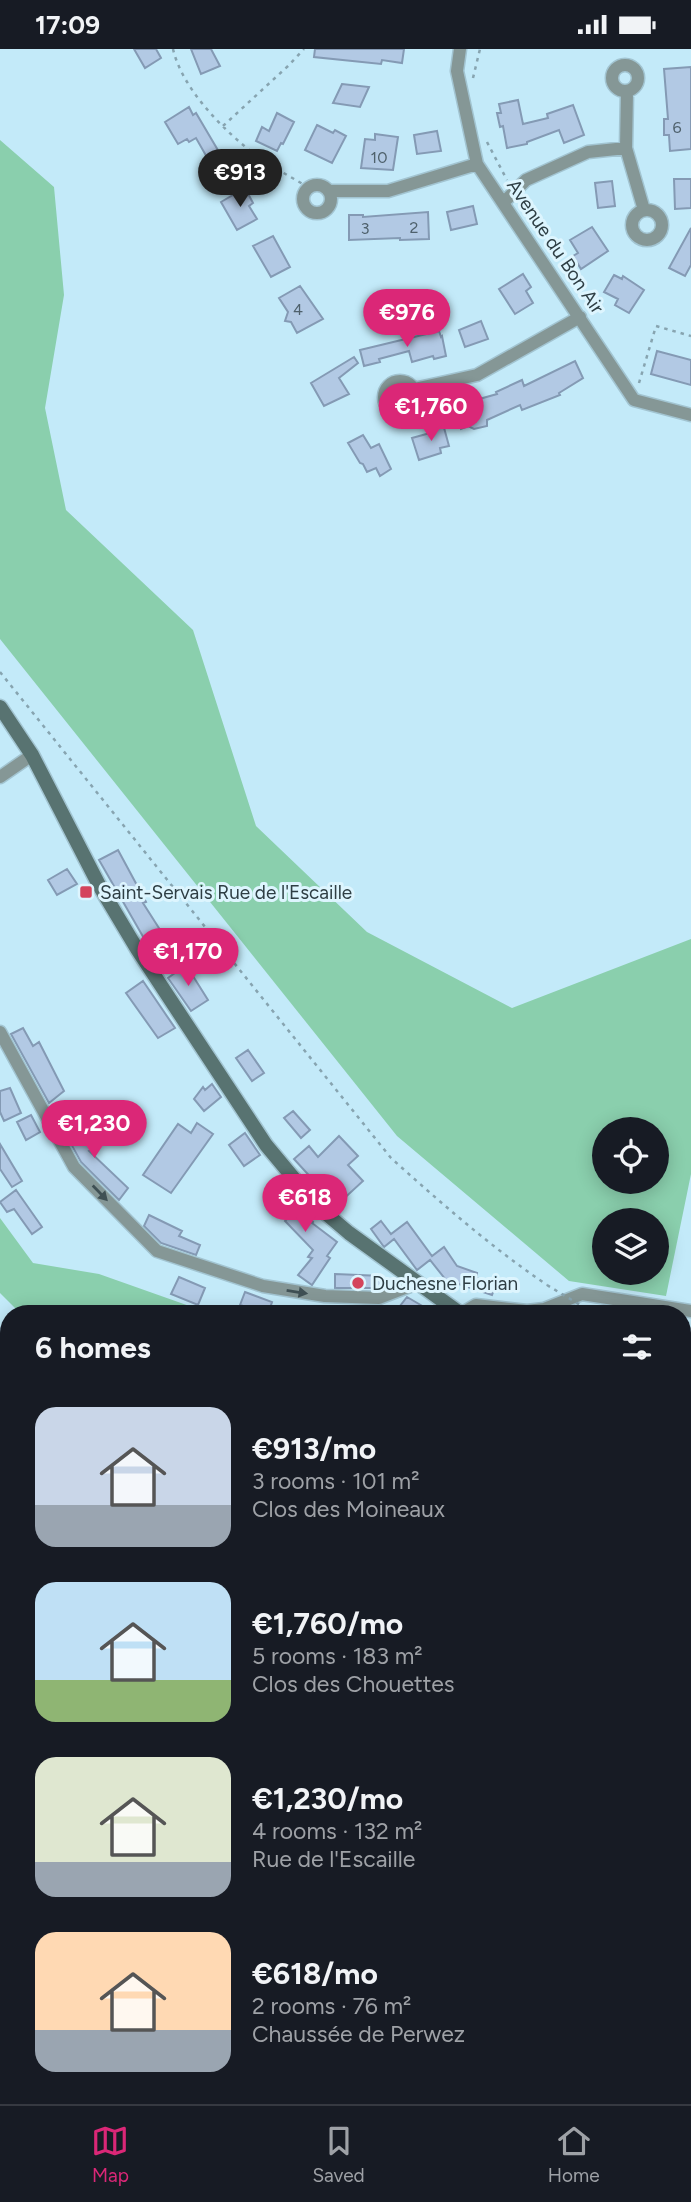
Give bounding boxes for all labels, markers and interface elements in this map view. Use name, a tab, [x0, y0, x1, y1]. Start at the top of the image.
text: 17:09	[35, 9, 100, 41]
house number: 6	[672, 118, 682, 137]
house number: 10	[371, 148, 387, 167]
pin: €913	[199, 149, 281, 209]
text: €913	[214, 158, 266, 186]
street label: Avenue du Bon Air	[502, 175, 609, 318]
house number: 2	[410, 218, 418, 237]
house number: 3	[361, 219, 369, 238]
pin: €976	[366, 289, 448, 349]
text: €976	[379, 298, 435, 326]
house number: 4	[293, 300, 303, 319]
pin: €1,760	[374, 383, 488, 443]
text: €1,760	[395, 392, 467, 420]
place label: Saint-Servais Rue de l'Escaille	[100, 881, 352, 904]
marker: Saint-Servais Rue de l'Escaille	[78, 884, 94, 900]
pin: €1,170	[131, 929, 245, 988]
text: €1,170	[154, 937, 223, 965]
pin: €1,230	[37, 1101, 151, 1160]
text: €1,230	[58, 1109, 130, 1137]
map controls	[592, 1117, 669, 1285]
button: locate	[592, 1117, 669, 1194]
pin: €618	[264, 1175, 346, 1234]
text: €618	[278, 1183, 332, 1211]
one-way arrow	[91, 1185, 108, 1201]
button: layers	[592, 1208, 669, 1285]
place label: Duchesne Florian	[372, 1272, 518, 1295]
marker: Duchesne Florian	[350, 1275, 366, 1291]
one-way arrow	[286, 1287, 308, 1298]
icon: filters	[618, 1328, 656, 1366]
text: 6 homes	[35, 1329, 151, 1366]
text: €913/mo	[252, 1430, 376, 1467]
icon: home	[91, 1435, 175, 1519]
text: 3 rooms · 101 m²	[252, 1467, 419, 1495]
text: Clos des Moineaux	[252, 1495, 445, 1523]
text: €1,760/mo	[252, 1605, 403, 1642]
icon: home	[91, 1610, 175, 1694]
text: 5 rooms · 183 m²	[252, 1642, 423, 1670]
text: Clos des Chouettes	[252, 1670, 455, 1698]
text: €1,230/mo	[252, 1780, 403, 1817]
icon: home	[91, 1785, 175, 1869]
text: 4 rooms · 132 m²	[252, 1817, 422, 1845]
text: Rue de l'Escaille	[252, 1845, 415, 1873]
text: €618/mo	[252, 1955, 378, 1992]
icon: home	[91, 1960, 175, 2044]
text: 2 rooms · 76 m²	[252, 1992, 411, 2020]
text: Chaussée de Perwez	[252, 2020, 465, 2048]
tab: Map	[91, 2122, 129, 2187]
tab: Saved	[312, 2122, 365, 2187]
tab: Home	[548, 2122, 600, 2187]

